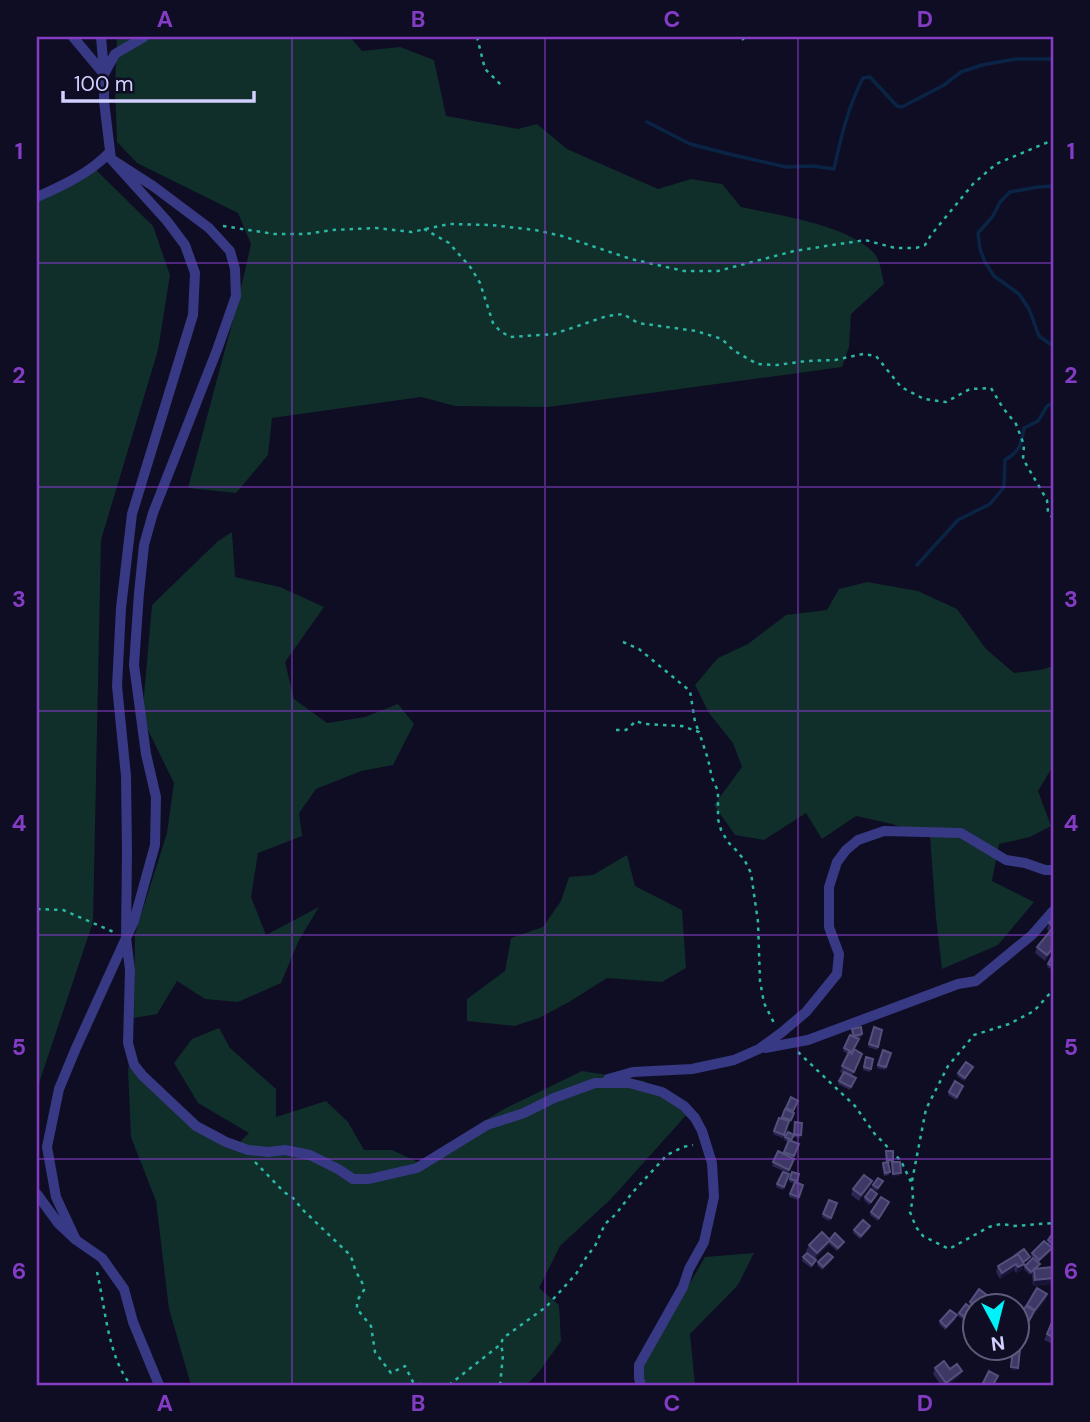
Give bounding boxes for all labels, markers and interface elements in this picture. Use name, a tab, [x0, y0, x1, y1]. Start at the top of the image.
text: A	[157, 4, 173, 34]
text: B	[411, 4, 425, 34]
text: C	[664, 4, 680, 34]
text: D	[917, 4, 933, 34]
scale bar	[63, 60, 254, 104]
text: 100 m	[74, 70, 134, 98]
text: 1	[15, 136, 23, 166]
text: 1	[1067, 136, 1075, 166]
text: 2	[12, 360, 26, 390]
text: 2	[1064, 360, 1078, 390]
text: 3	[12, 584, 26, 614]
text: 3	[1064, 584, 1078, 614]
text: 4	[12, 808, 27, 838]
text: 4	[1064, 808, 1079, 838]
text: 5	[12, 1032, 26, 1062]
text: 5	[1064, 1032, 1078, 1062]
text: 6	[12, 1256, 26, 1286]
text: 6	[1064, 1256, 1078, 1286]
north arrow	[960, 1292, 1030, 1362]
text: N	[990, 1330, 1006, 1357]
text: A	[157, 1388, 173, 1418]
text: B	[411, 1388, 425, 1418]
text: C	[664, 1388, 680, 1418]
text: D	[917, 1388, 933, 1418]

